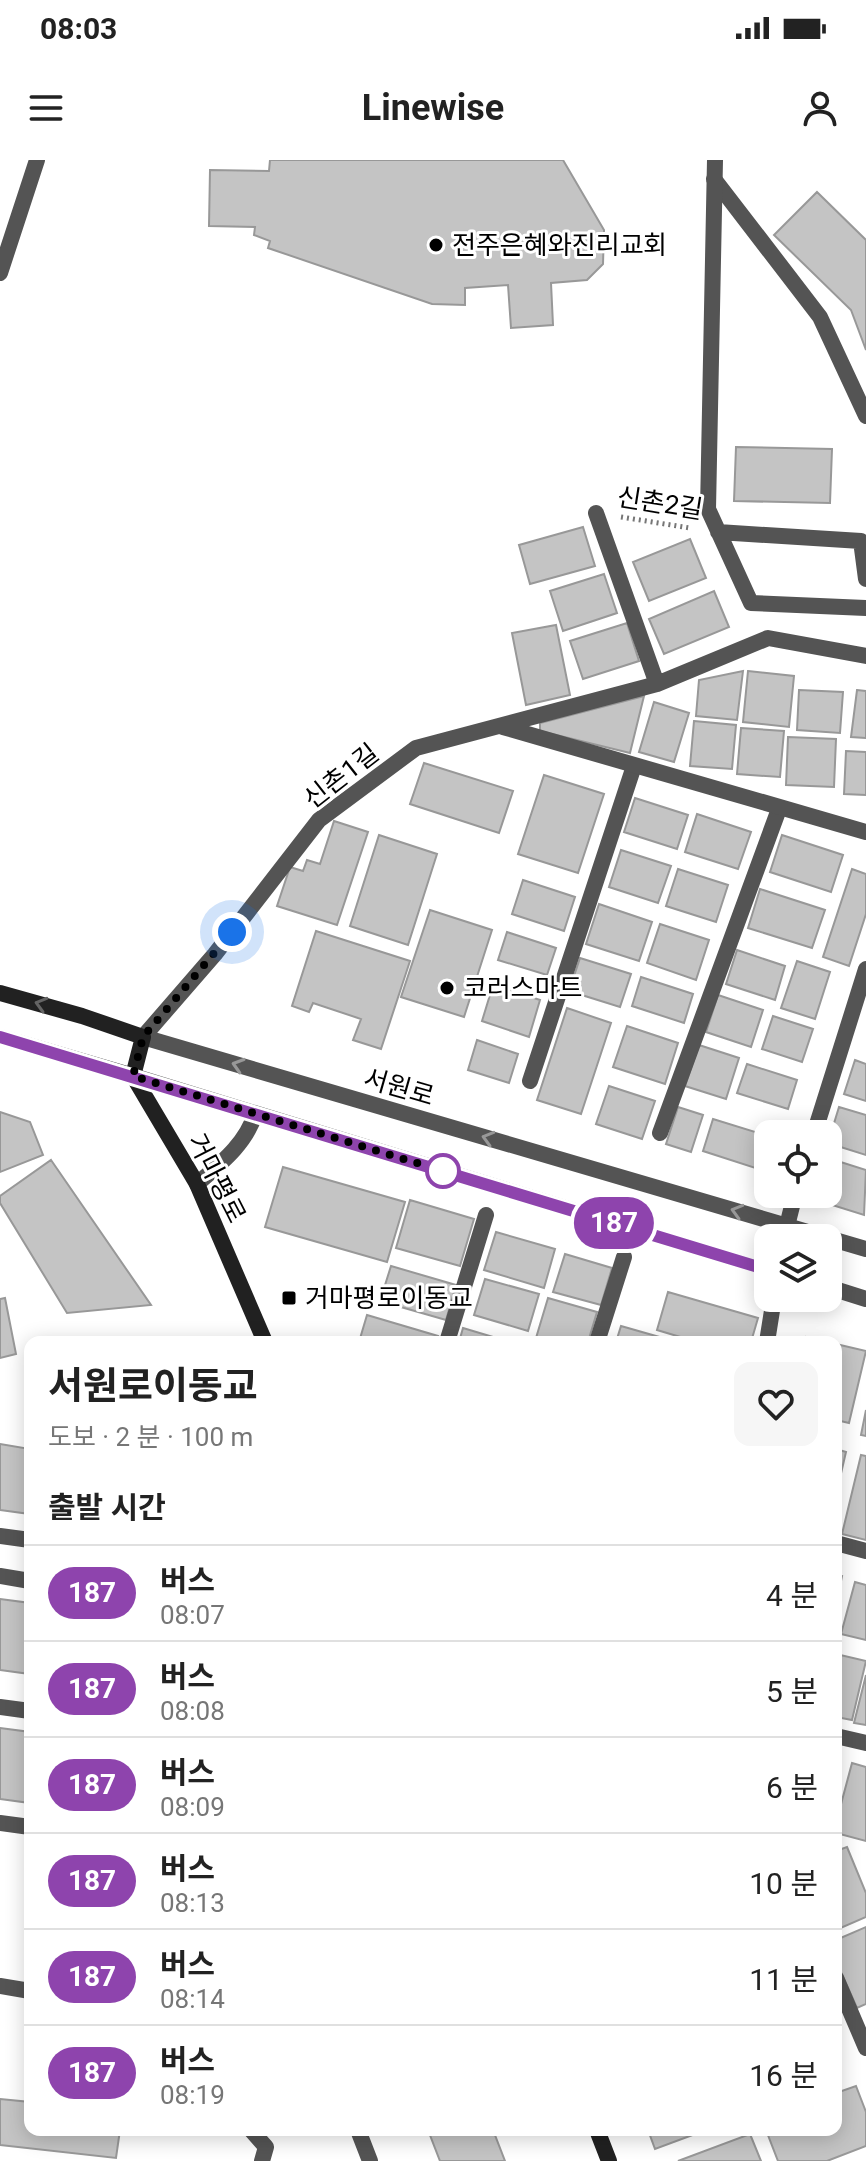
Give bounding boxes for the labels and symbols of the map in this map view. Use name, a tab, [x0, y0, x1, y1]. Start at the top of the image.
place label: 전주은혜와진리교회	[452, 230, 667, 260]
marker: 전주은혜와진리교회	[427, 236, 445, 254]
street label: 신촌2길	[615, 481, 705, 525]
street label: 신촌1길	[298, 738, 384, 814]
your location	[212, 912, 252, 952]
place label: 코러스마트	[463, 973, 583, 1003]
marker: 코러스마트	[438, 979, 456, 997]
one-way arrow	[34, 997, 48, 1013]
one-way arrow	[232, 1059, 246, 1075]
street label: 서원로	[360, 1063, 438, 1111]
street label: 거마평로	[182, 1129, 252, 1227]
one-way arrow	[481, 1131, 495, 1147]
unlabelled marker	[426, 1154, 460, 1188]
line badge: 187	[568, 1197, 660, 1249]
one-way arrow	[731, 1204, 745, 1221]
place label: 거마평로이동교	[305, 1283, 472, 1313]
marker: 거마평로이동교	[280, 1289, 298, 1307]

